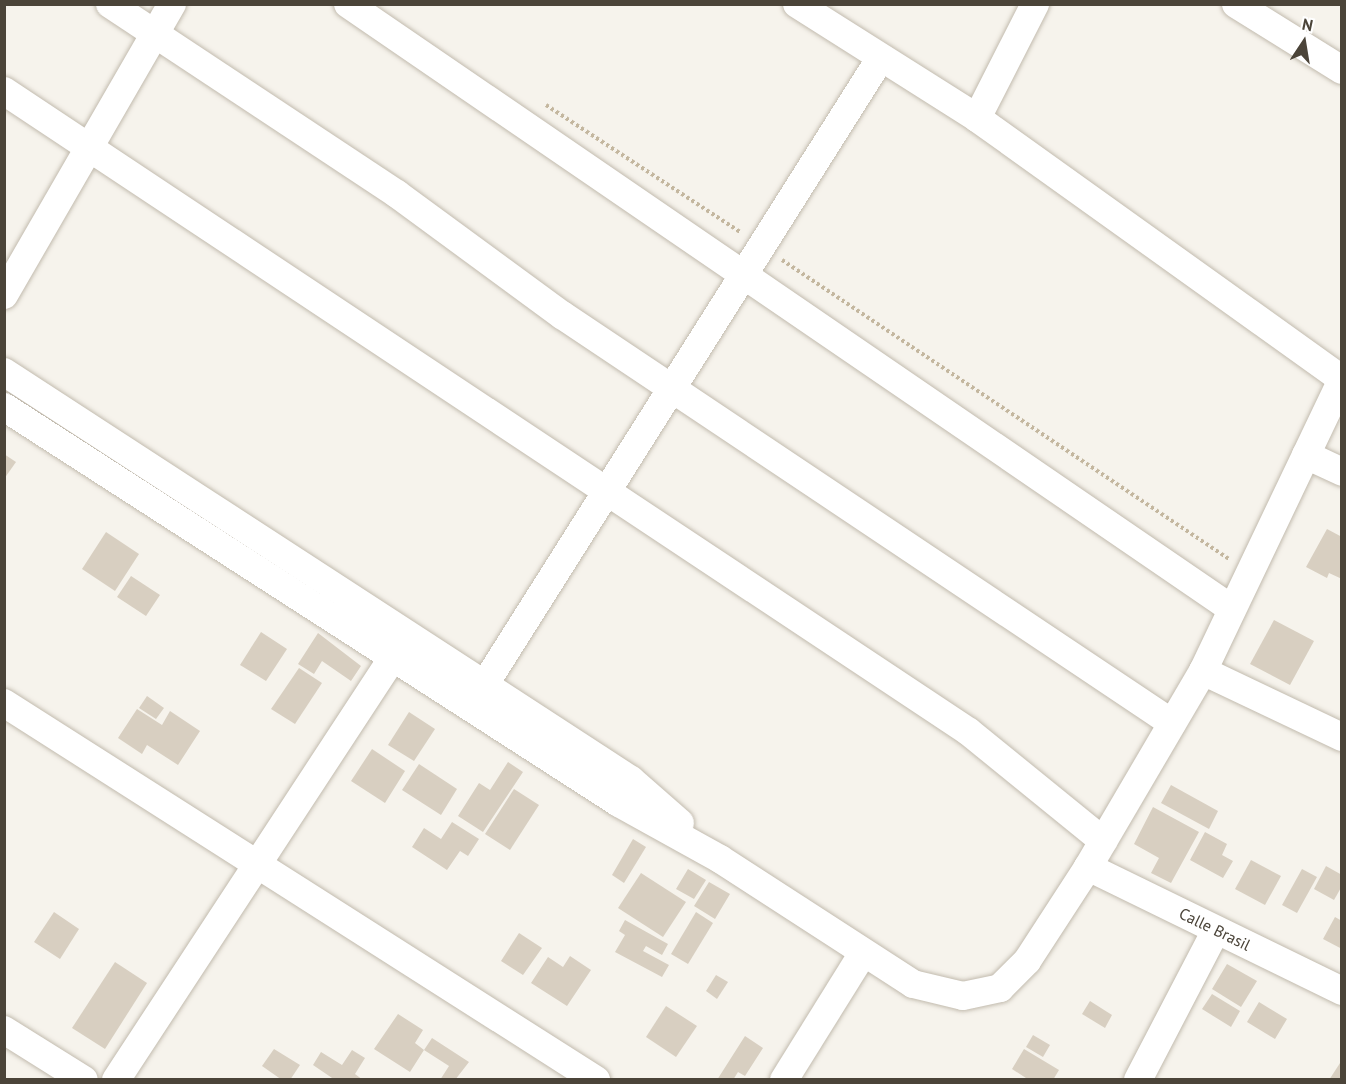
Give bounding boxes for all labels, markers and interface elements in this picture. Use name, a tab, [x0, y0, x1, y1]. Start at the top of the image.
north arrow	[1274, 12, 1334, 72]
text: N	[1301, 14, 1315, 35]
street label: Calle Brasil	[1176, 904, 1254, 954]

